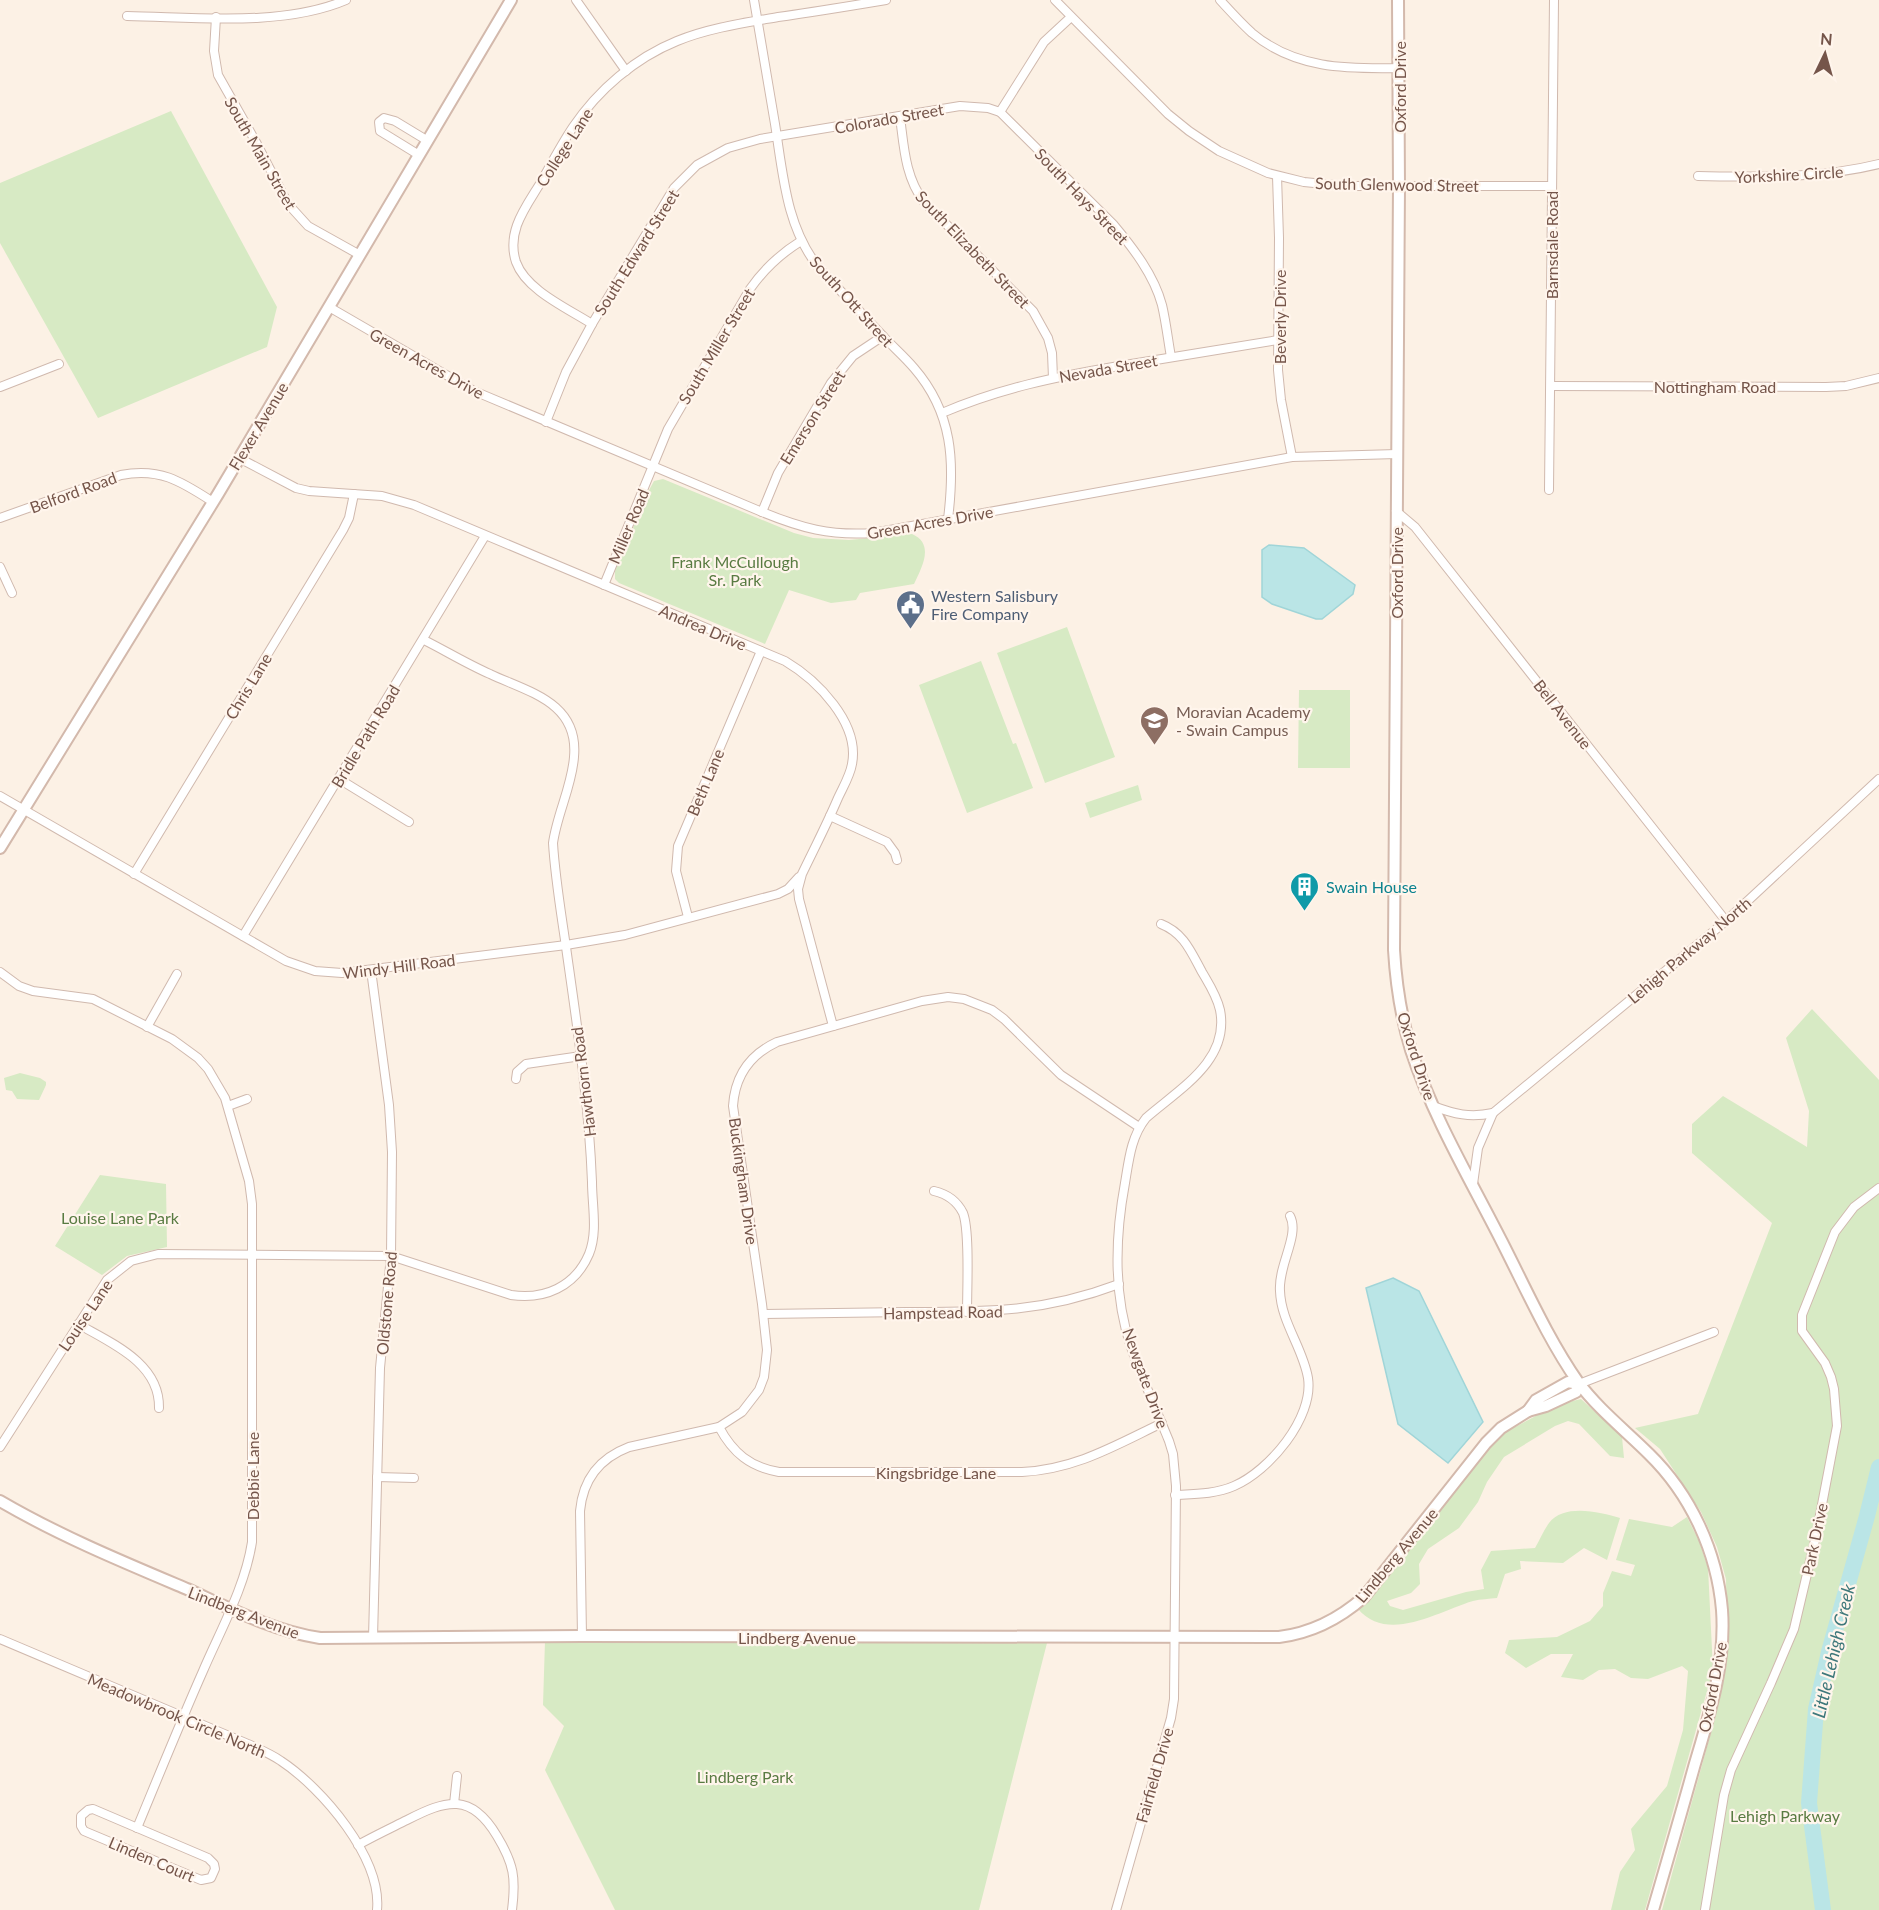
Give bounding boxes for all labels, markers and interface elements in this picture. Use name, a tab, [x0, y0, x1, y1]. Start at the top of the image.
north arrow	[1795, 24, 1855, 84]
text: N	[1819, 29, 1833, 49]
street label: Oxford Drive	[1390, 41, 1409, 133]
street label: South Main Street	[221, 93, 301, 213]
street label: Colorado Street	[833, 99, 945, 137]
street label: College Lane	[532, 104, 596, 190]
street label: South Hays Street	[1031, 144, 1133, 248]
street label: Yorkshire Circle	[1734, 162, 1844, 186]
street label: South Glenwood Street	[1315, 173, 1479, 195]
street label: South Edward Street	[590, 186, 682, 318]
street label: South Elizabeth Street	[912, 186, 1034, 312]
street label: Barnsdale Road	[1542, 191, 1561, 299]
street label: South Ott Street	[806, 252, 898, 350]
street label: Beverly Drive	[1270, 270, 1289, 364]
street label: South Miller Street	[674, 284, 758, 407]
street label: Green Acres Drive	[367, 324, 487, 402]
street label: Nevada Street	[1057, 350, 1159, 386]
street label: Emerson Street	[775, 366, 849, 468]
street label: Nottingham Road	[1654, 377, 1776, 396]
street label: Flexer Avenue	[224, 379, 292, 473]
street label: Belford Road	[27, 468, 119, 516]
street label: Miller Road	[604, 486, 652, 566]
street label: Green Acres Drive	[865, 502, 995, 542]
street label: Oxford Drive	[1387, 527, 1406, 619]
park label: Frank McCullough Sr. Park	[671, 552, 799, 589]
place label: Western Salisbury Fire Company	[931, 586, 1059, 623]
public building icon: Western Salisbury Fire Company	[894, 588, 926, 630]
street label: Andrea Drive	[657, 600, 749, 654]
street label: Chris Lane	[221, 649, 275, 723]
street label: Bell Avenue	[1530, 676, 1596, 752]
street label: Bridle Path Road	[327, 681, 403, 791]
place label: Moravian Academy - Swain Campus	[1176, 702, 1311, 739]
school or university icon: Moravian Academy - Swain Campus	[1139, 704, 1171, 746]
street label: Beth Lane	[682, 746, 728, 818]
building icon: Swain House	[1289, 870, 1321, 912]
place label: Swain House	[1326, 877, 1417, 896]
street label: Lehigh Parkway North	[1623, 893, 1755, 1007]
street label: Windy Hill Road	[342, 950, 456, 982]
street label: Oxford Drive	[1394, 1009, 1440, 1103]
street label: Hawthorn Road	[567, 1026, 599, 1138]
street label: Buckingham Drive	[726, 1116, 762, 1246]
park label: Louise Lane Park	[61, 1208, 180, 1227]
street label: Oldstone Road	[372, 1250, 400, 1356]
street label: Louise Lane	[54, 1275, 116, 1355]
street label: Hampstead Road	[883, 1301, 1003, 1323]
street label: Newgate Drive	[1119, 1325, 1173, 1431]
street label: Debbie Lane	[243, 1432, 262, 1520]
street label: Kingsbridge Lane	[876, 1463, 996, 1482]
street label: Park Drive	[1797, 1501, 1831, 1577]
street label: Lindberg Avenue	[1351, 1504, 1441, 1606]
street label: Lindberg Avenue	[186, 1582, 302, 1642]
water label: Little Lehigh Creek	[1807, 1582, 1859, 1720]
street label: Lindberg Avenue	[738, 1628, 856, 1647]
street label: Oxford Drive	[1694, 1640, 1730, 1734]
street label: Meadowbrook Circle North	[85, 1669, 269, 1761]
street label: Fairfield Drive	[1131, 1725, 1177, 1825]
park label: Lindberg Park	[697, 1767, 794, 1786]
park label: Lehigh Parkway	[1730, 1806, 1841, 1825]
street label: Linden Court	[106, 1832, 198, 1886]

